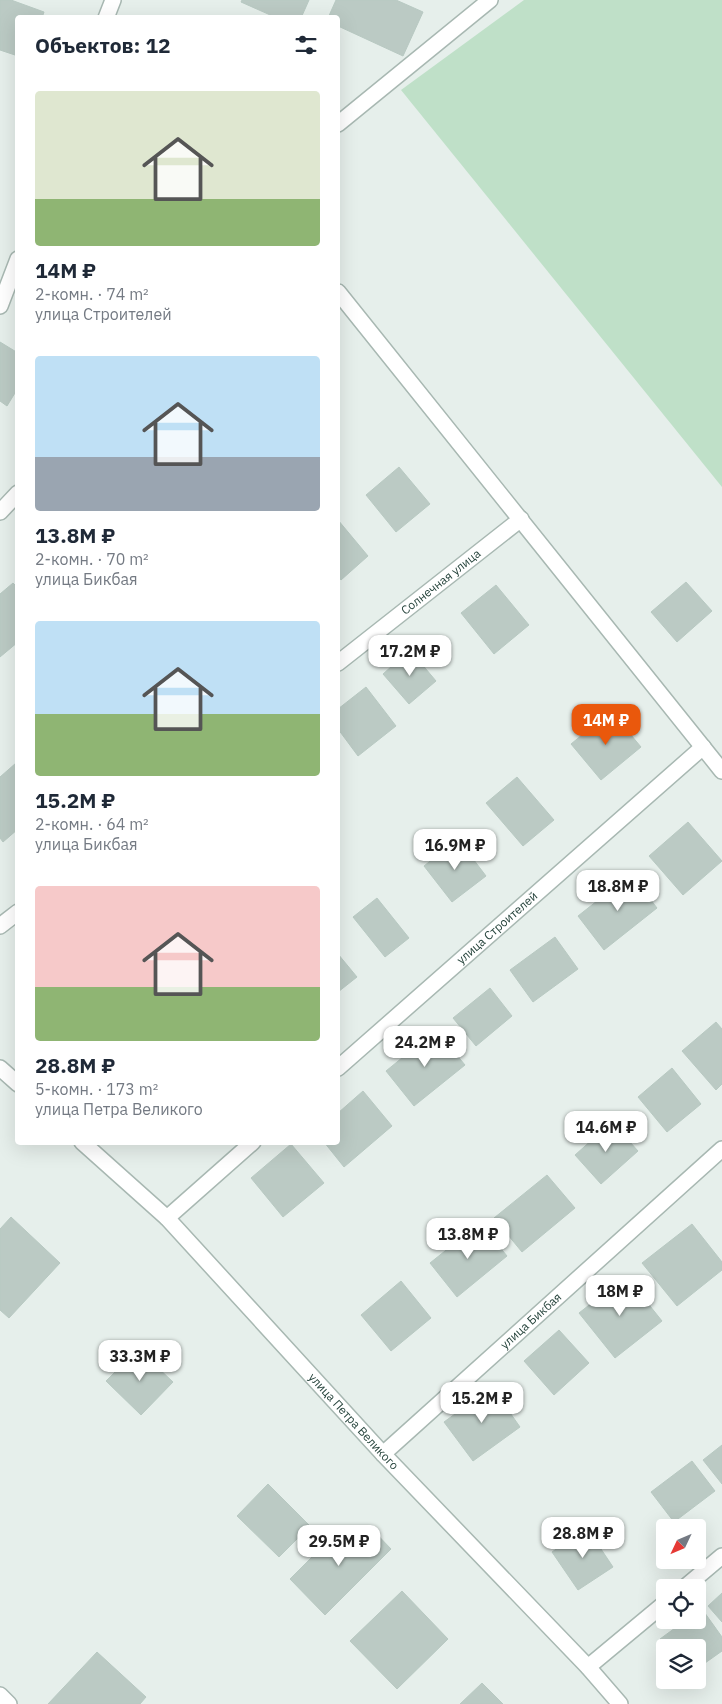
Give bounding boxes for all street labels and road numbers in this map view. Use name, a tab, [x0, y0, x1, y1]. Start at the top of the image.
street label: Солнечная улица	[398, 545, 484, 618]
street label: улица Строителей	[453, 888, 540, 967]
street label: улица Бикбая	[497, 1289, 564, 1352]
street label: улица Петра Великого	[306, 1370, 402, 1473]

